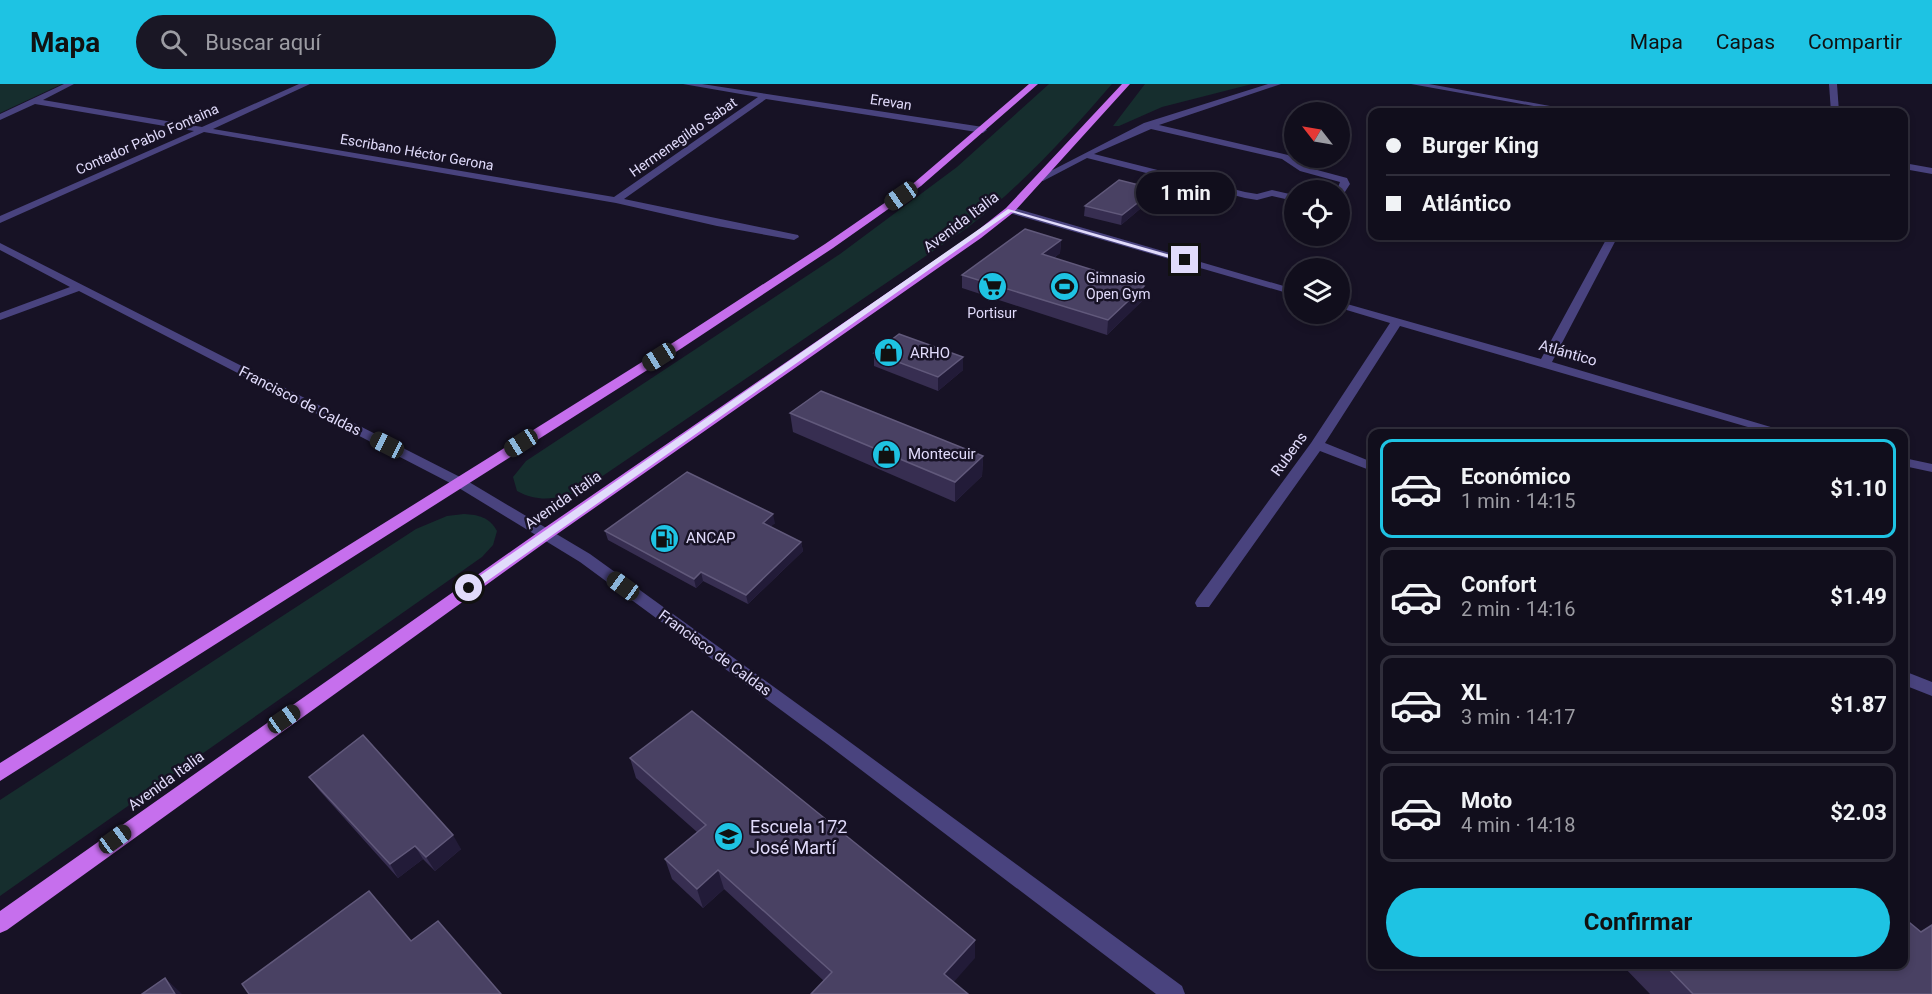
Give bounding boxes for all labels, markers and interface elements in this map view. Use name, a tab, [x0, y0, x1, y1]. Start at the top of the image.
search box	[136, 15, 556, 69]
text: Mapa	[30, 26, 100, 59]
icon: search	[157, 26, 190, 59]
text: Buscar aquí	[205, 30, 321, 55]
text: Mapa	[1630, 30, 1683, 54]
text: Capas	[1716, 30, 1775, 54]
text: Compartir	[1808, 30, 1902, 54]
street label: Erevan	[869, 91, 913, 113]
street label: Hermenegildo Sabat	[626, 94, 740, 180]
street label: Contador Pablo Fontaina	[73, 100, 221, 178]
north arrow	[1284, 102, 1350, 168]
map controls	[1284, 102, 1350, 324]
street label: Escribano Héctor Gerona	[339, 131, 495, 173]
text: Burger King	[1422, 133, 1539, 158]
callout: 1 min	[1136, 173, 1234, 215]
car	[881, 178, 921, 214]
button: locate	[1284, 180, 1350, 246]
text: 1 min	[1160, 181, 1211, 205]
street label: Avenida Italia	[920, 188, 1002, 256]
text: Atlántico	[1422, 191, 1511, 216]
route end	[1171, 246, 1198, 273]
button: layers	[1284, 258, 1350, 324]
supermarket icon: Portisur	[976, 270, 1008, 302]
sports icon: Gimnasio Open Gym	[1049, 270, 1081, 302]
place label: Gimnasio Open Gym	[1086, 270, 1151, 302]
place label: Portisur	[967, 305, 1017, 321]
street label: Atlántico	[1537, 336, 1599, 370]
shop icon: ARHO	[873, 337, 905, 369]
car	[639, 340, 679, 374]
place label: ARHO	[910, 344, 950, 362]
street label: Francisco de Caldas	[236, 362, 364, 440]
car	[501, 426, 541, 460]
car	[367, 429, 407, 461]
street label: Rubens	[1267, 429, 1311, 479]
shop icon: Montecuir	[871, 438, 903, 470]
place label: Montecuir	[908, 445, 976, 463]
icon: car	[1389, 462, 1443, 516]
text: Económico	[1461, 464, 1571, 489]
street label: Avenida Italia	[521, 467, 605, 533]
text: $1.10	[1830, 476, 1887, 501]
text: 1 min · 14:15	[1461, 489, 1576, 513]
fuel station icon: ANCAP	[649, 522, 681, 554]
place label: ANCAP	[686, 529, 736, 547]
car	[603, 568, 643, 604]
icon: car	[1389, 570, 1443, 624]
text: Confort	[1461, 572, 1536, 597]
route start	[455, 574, 482, 601]
text: $1.49	[1830, 584, 1887, 609]
text: 2 min · 14:16	[1461, 597, 1576, 621]
street label: Francisco de Caldas	[655, 606, 775, 700]
icon: car	[1389, 678, 1443, 732]
text: XL	[1461, 680, 1487, 705]
text: $1.87	[1830, 692, 1887, 717]
car	[264, 701, 304, 737]
text: 3 min · 14:17	[1461, 705, 1576, 729]
street label: Avenida Italia	[125, 747, 207, 815]
icon: car	[1389, 786, 1443, 840]
text: Moto	[1461, 788, 1512, 813]
text: $2.03	[1830, 800, 1887, 825]
text: 4 min · 14:18	[1461, 813, 1576, 837]
place label: Escuela 172 José Martí	[750, 816, 847, 858]
school or university icon: Escuela 172 José Martí	[713, 820, 745, 852]
car	[95, 821, 135, 857]
button: Confirmar	[1386, 888, 1890, 957]

